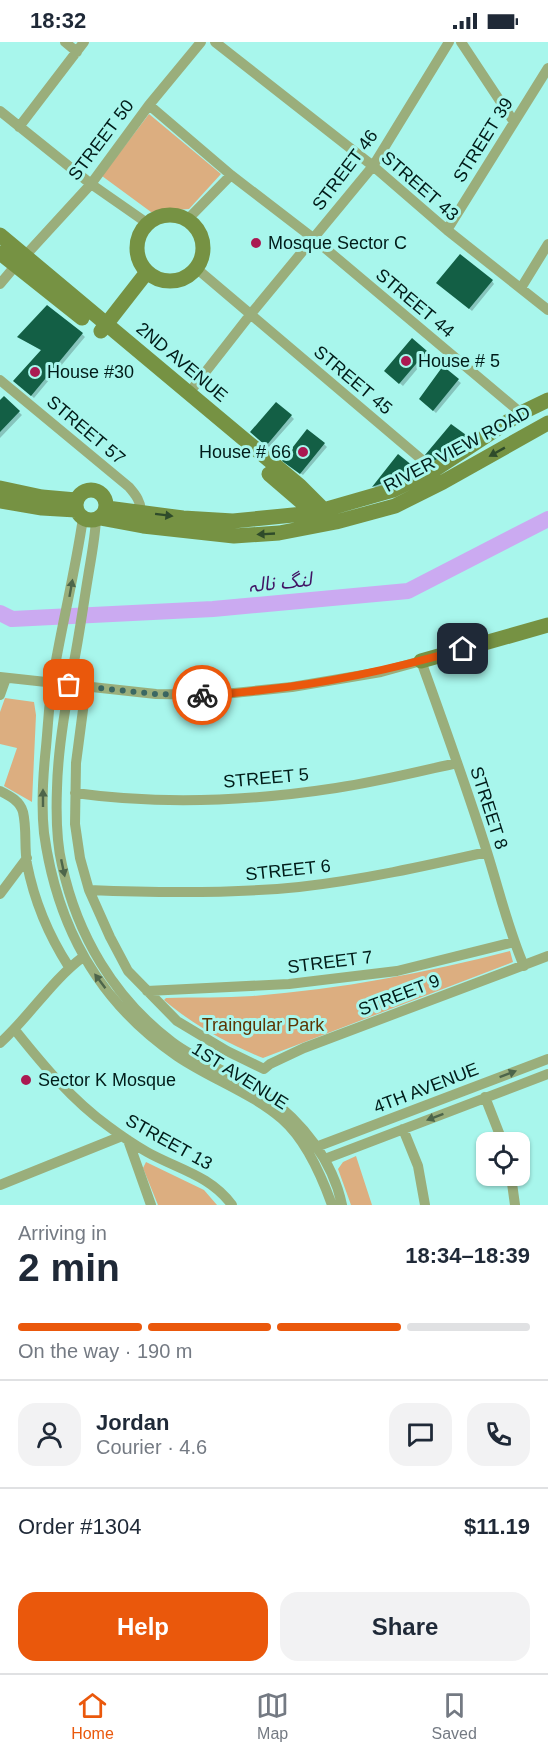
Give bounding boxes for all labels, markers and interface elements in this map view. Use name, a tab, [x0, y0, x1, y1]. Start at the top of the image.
text: 18:32	[30, 8, 86, 33]
street label: STREET 39	[449, 94, 517, 186]
street label: STREET 50	[64, 96, 138, 184]
street label: STREET 46	[308, 126, 382, 214]
street label: STREET 43	[377, 147, 463, 225]
place label: Mosque Sector C	[268, 233, 407, 253]
marker: Mosque Sector C	[249, 236, 263, 250]
street label: STREET 44	[372, 265, 458, 341]
street label: 2ND AVENUE	[132, 318, 232, 406]
street label: STREET 45	[310, 342, 396, 418]
place label: House # 5	[418, 351, 500, 371]
marker: House # 5	[399, 354, 413, 368]
place label: House #30	[47, 362, 134, 382]
marker: House #30	[28, 365, 42, 379]
street label: STREET 57	[43, 392, 129, 468]
street label: RIVER VIEW ROAD	[380, 402, 534, 496]
place label: House # 66	[199, 442, 291, 462]
marker: House # 66	[296, 445, 310, 459]
one-way arrow	[489, 446, 505, 457]
one-way arrow	[155, 511, 174, 520]
one-way arrow	[257, 529, 276, 538]
water label: لنگ نالہ	[247, 567, 315, 596]
one-way arrow	[66, 578, 75, 597]
pin	[437, 623, 488, 674]
icon: home	[446, 632, 479, 665]
pin	[43, 659, 94, 710]
courier	[172, 665, 232, 725]
icon: bag	[52, 668, 85, 701]
icon: bike	[186, 679, 219, 712]
street label: STREET 5	[222, 764, 310, 792]
street label: STREET 8	[466, 764, 512, 852]
one-way arrow	[38, 789, 48, 808]
street label: STREET 6	[244, 856, 332, 884]
one-way arrow	[59, 859, 68, 878]
street label: STREET 7	[286, 947, 374, 977]
street label: STREET 9	[355, 970, 443, 1020]
one-way arrow	[94, 974, 106, 989]
park label: Traingular Park	[202, 1015, 325, 1035]
street label: 1ST AVENUE	[188, 1039, 292, 1113]
street label: 4TH AVENUE	[371, 1059, 481, 1117]
one-way arrow	[500, 1069, 518, 1079]
place label: Sector K Mosque	[38, 1070, 176, 1090]
marker: Sector K Mosque	[19, 1073, 33, 1087]
street label: STREET 13	[122, 1110, 216, 1174]
one-way arrow	[425, 1112, 443, 1122]
map controls	[476, 1132, 530, 1186]
button: locate	[476, 1132, 530, 1186]
text: Arriving in	[18, 1222, 107, 1244]
text: 18:34–18:39	[405, 1243, 530, 1268]
text: 2 min	[18, 1246, 120, 1289]
text: On the way · 190 m	[18, 1340, 193, 1362]
button: person	[18, 1403, 81, 1466]
button: chat	[389, 1403, 452, 1466]
button: phone	[467, 1403, 530, 1466]
text: Jordan	[96, 1410, 169, 1435]
text: Courier · 4.6	[96, 1436, 207, 1458]
text: Order #1304	[18, 1514, 142, 1539]
text: $11.19	[464, 1514, 530, 1539]
button: Help	[18, 1592, 268, 1661]
button: Share	[280, 1592, 530, 1661]
tab: Home	[71, 1689, 114, 1743]
tab: Map	[256, 1689, 289, 1743]
tab: Saved	[431, 1689, 477, 1743]

